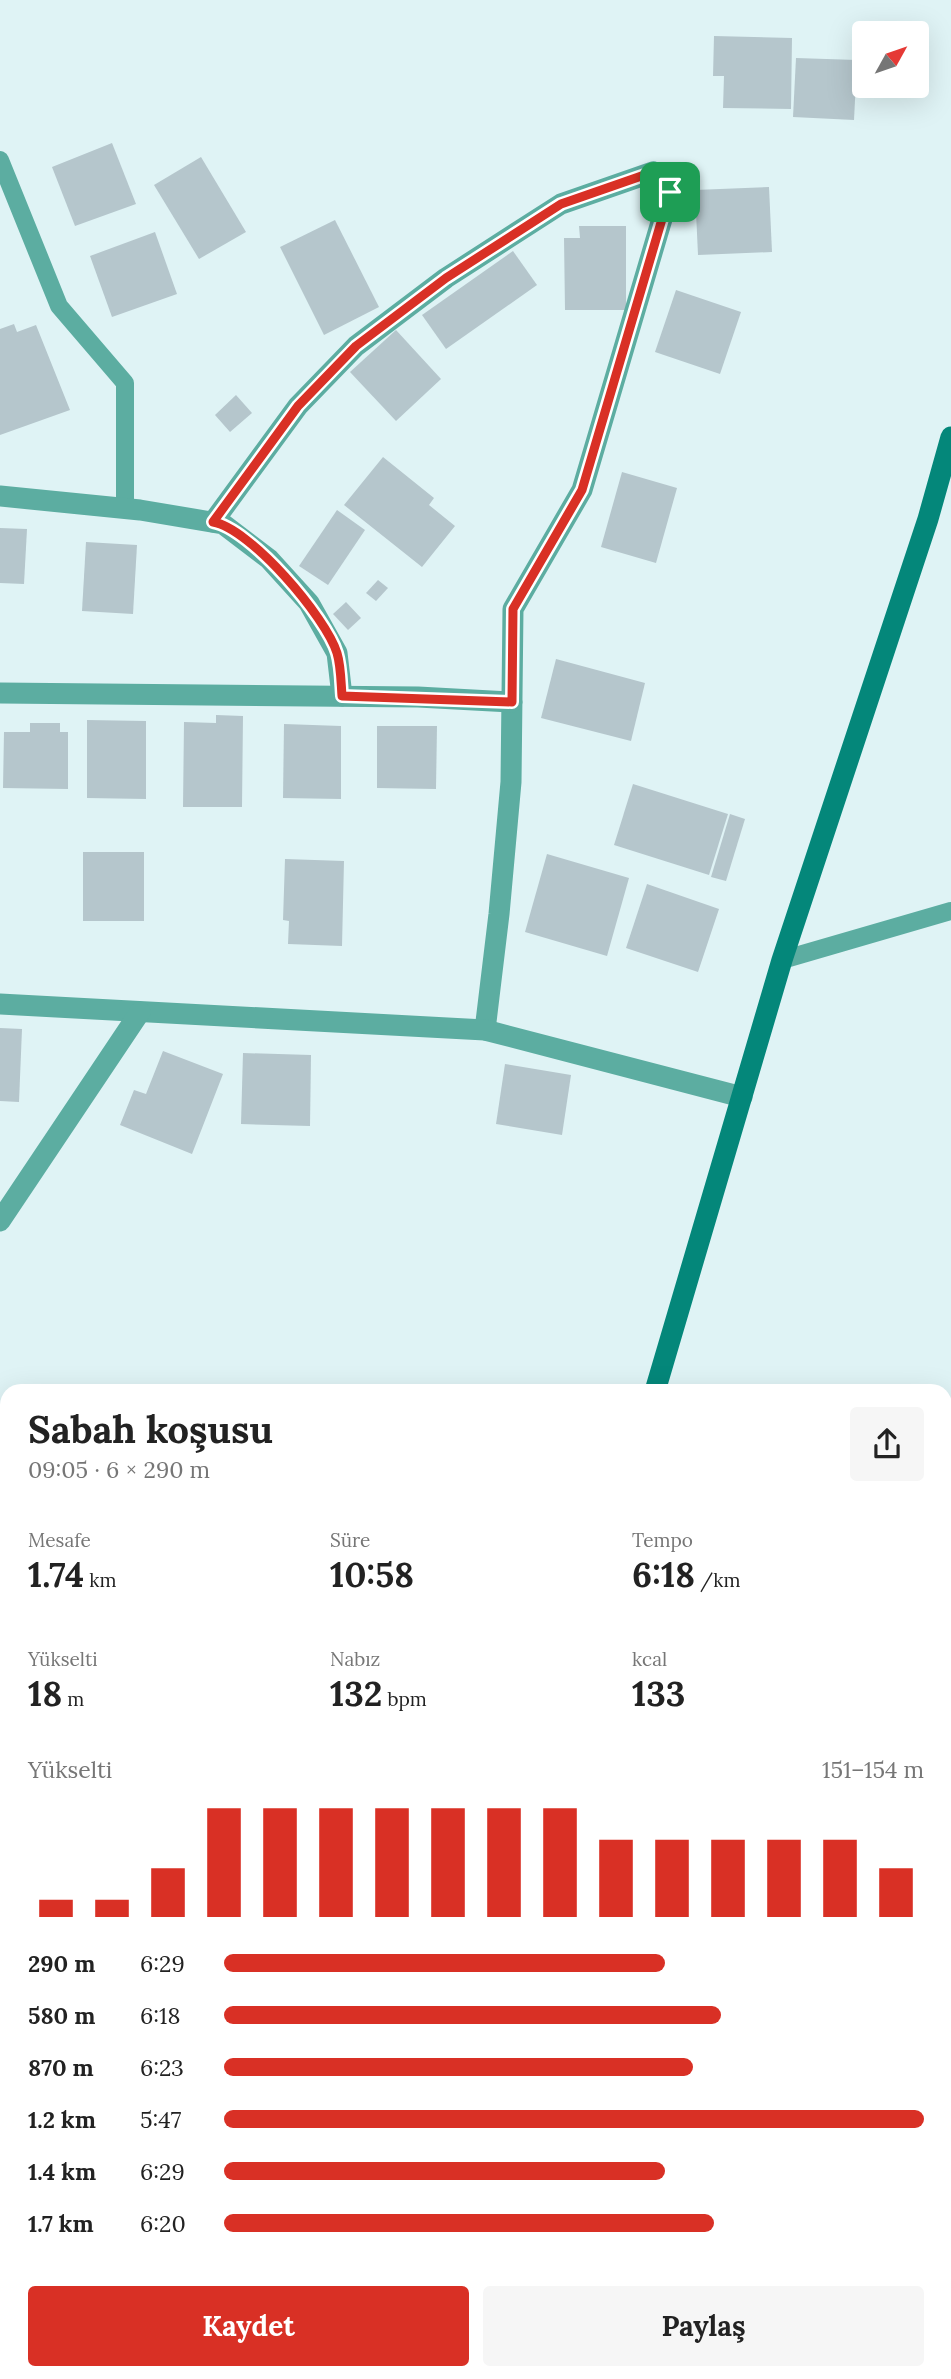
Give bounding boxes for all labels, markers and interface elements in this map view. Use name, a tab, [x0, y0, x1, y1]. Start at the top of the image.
north arrow	[852, 21, 929, 98]
map controls	[852, 21, 929, 98]
pin	[640, 162, 700, 222]
icon: arrive	[651, 173, 689, 211]
text: Sabah koşusu	[28, 1405, 273, 1453]
button: share	[850, 1407, 924, 1481]
text: 09:05 · 6 × 290 m	[28, 1455, 210, 1484]
text: Mesafe	[28, 1528, 91, 1552]
text: Süre	[330, 1528, 370, 1552]
text: Tempo	[632, 1528, 693, 1552]
text: 1.74	[28, 1552, 84, 1597]
text: 10:58	[330, 1552, 414, 1597]
text: 6:18	[632, 1552, 695, 1597]
text: km	[84, 1568, 116, 1592]
text: /km	[695, 1568, 740, 1592]
text: Yükselti	[28, 1647, 98, 1671]
text: Nabız	[330, 1647, 380, 1671]
text: kcal	[632, 1647, 667, 1671]
text: 18	[28, 1671, 62, 1716]
text: 132	[330, 1671, 382, 1716]
text: 133	[632, 1671, 685, 1716]
text: m	[62, 1687, 84, 1711]
text: bpm	[382, 1687, 427, 1711]
text: Yükselti	[28, 1755, 112, 1784]
text: 151–154 m	[822, 1755, 924, 1784]
text: 290 m	[28, 1949, 95, 1978]
text: 6:29	[140, 1949, 185, 1978]
text: 580 m	[28, 2001, 95, 2030]
text: 6:18	[140, 2001, 180, 2030]
text: 870 m	[28, 2053, 94, 2082]
text: 6:23	[140, 2053, 184, 2082]
text: 1.2 km	[28, 2105, 96, 2134]
text: 5:47	[140, 2105, 181, 2134]
text: 1.4 km	[28, 2157, 96, 2186]
text: 6:29	[140, 2157, 185, 2186]
text: 1.7 km	[28, 2209, 94, 2238]
text: 6:20	[140, 2209, 186, 2238]
button: Kaydet	[28, 2286, 469, 2366]
button: Paylaş	[483, 2286, 924, 2366]

